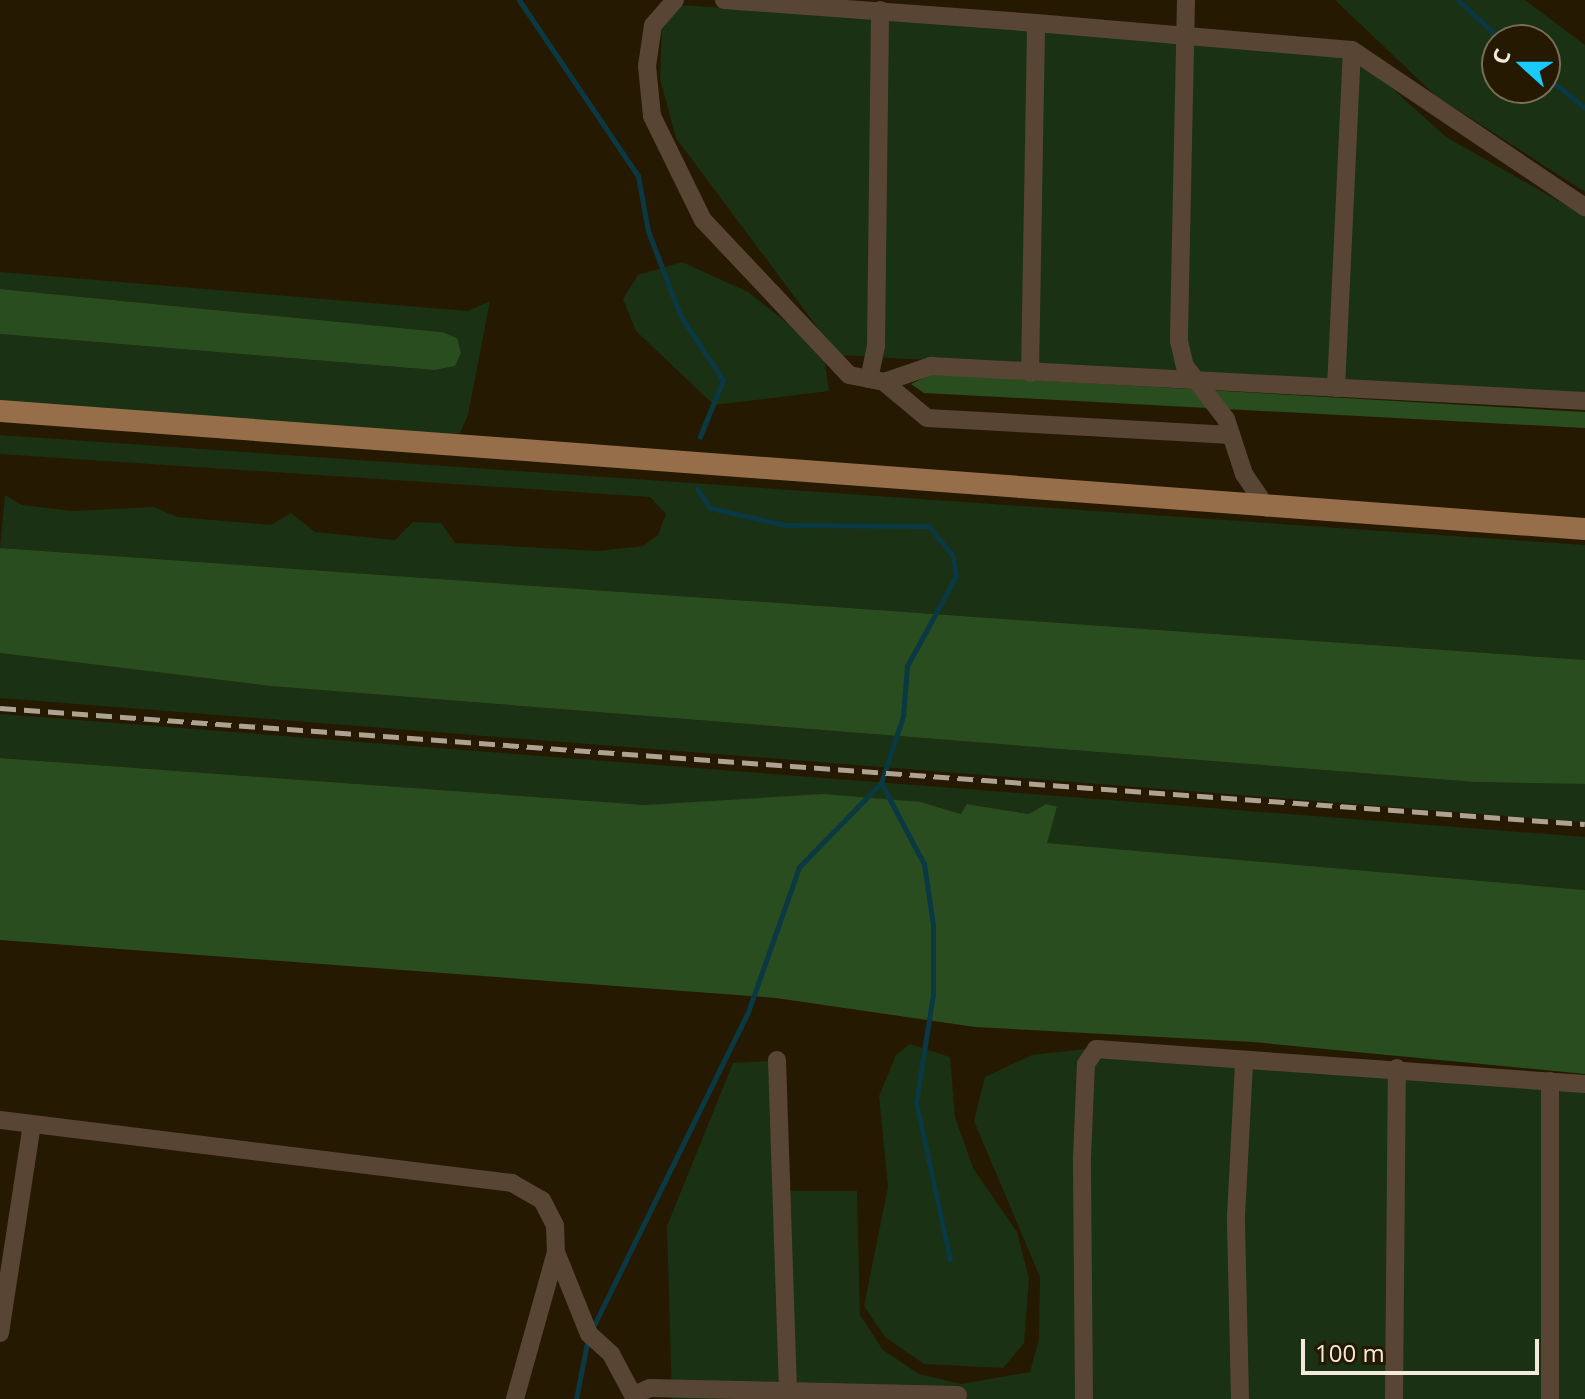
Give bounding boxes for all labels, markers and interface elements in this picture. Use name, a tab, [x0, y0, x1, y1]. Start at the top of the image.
north arrow	[1481, 24, 1561, 104]
text: С	[1484, 44, 1517, 68]
scale bar	[1305, 1323, 1543, 1373]
text: 100 m	[1315, 1336, 1385, 1369]

